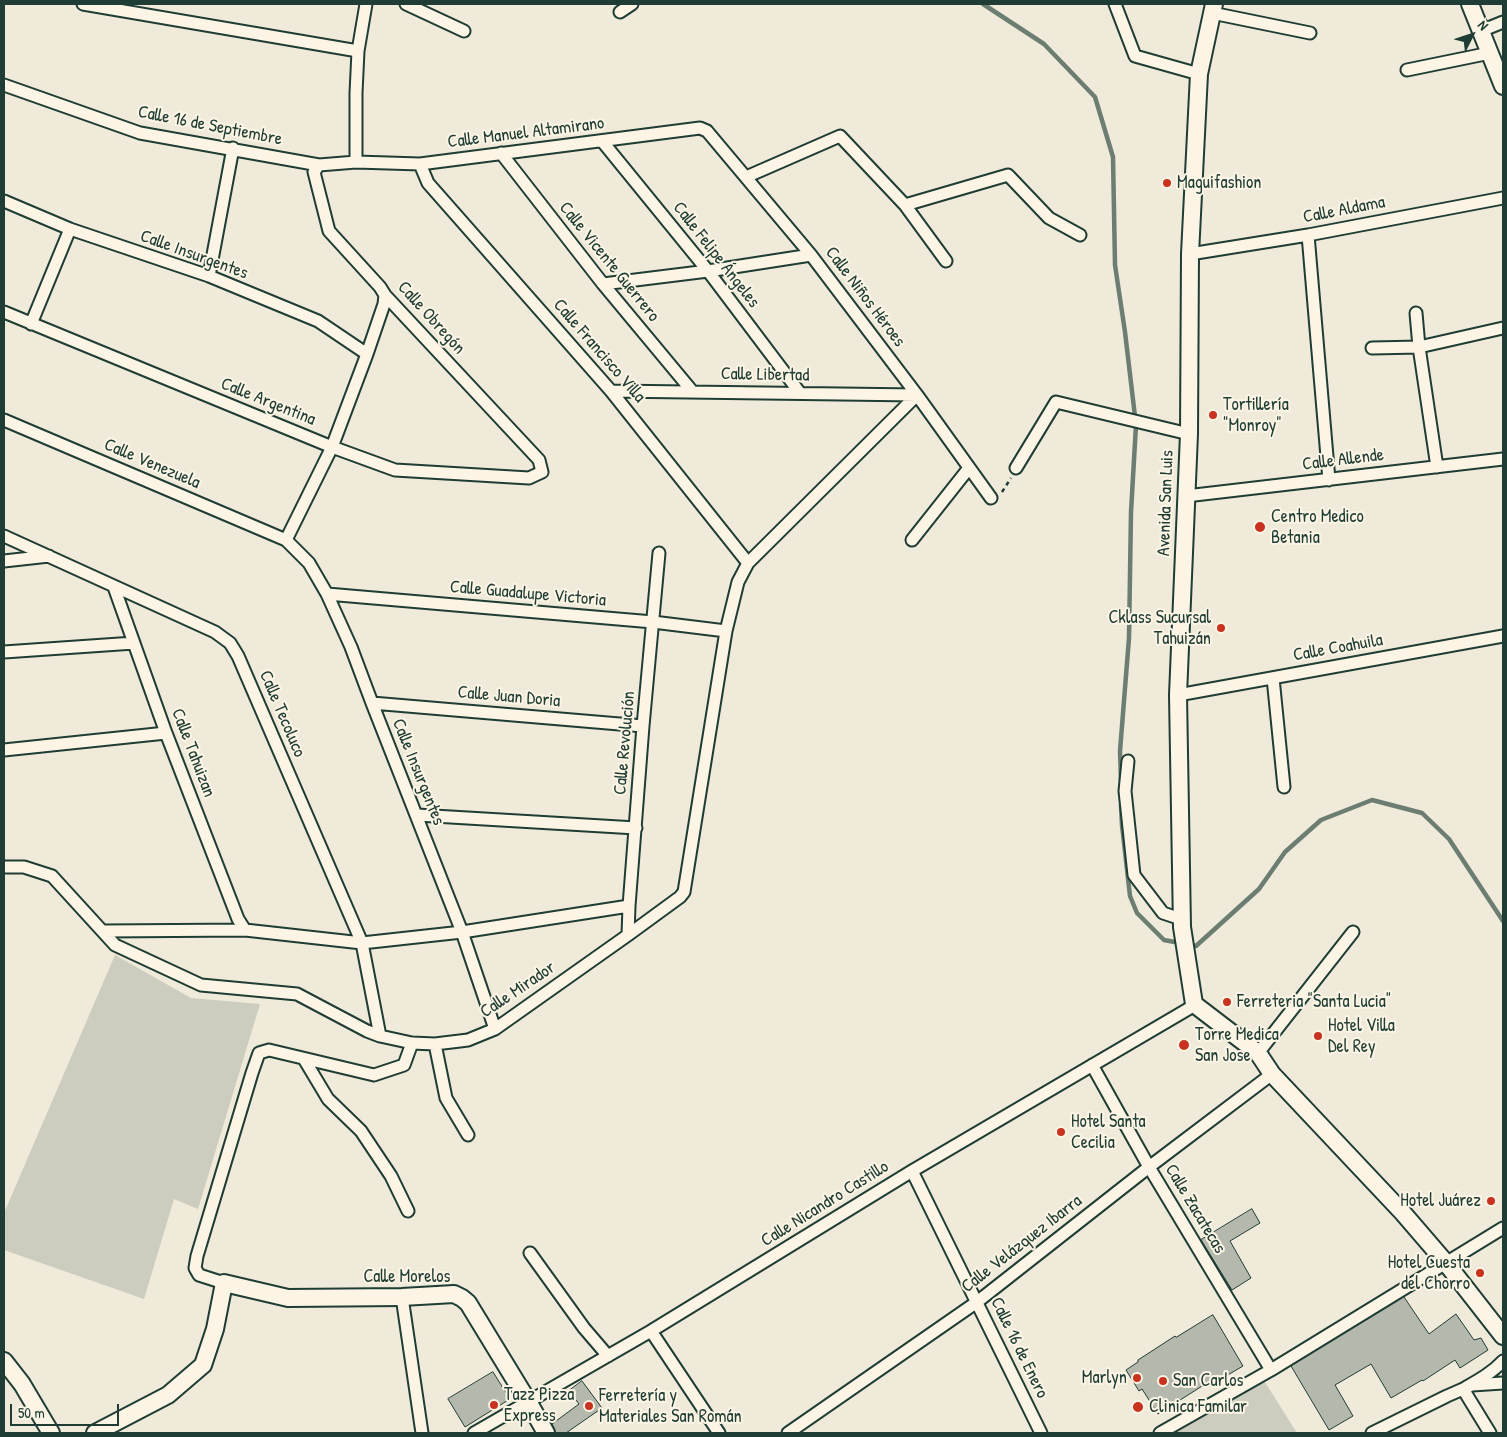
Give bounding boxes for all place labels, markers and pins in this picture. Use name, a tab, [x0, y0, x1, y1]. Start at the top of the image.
place label: Maguifashion	[1177, 172, 1261, 194]
marker: Maguifashion	[1161, 177, 1173, 189]
place label: Tortillería "Monroy"	[1223, 394, 1289, 436]
marker: Tortillería "Monroy"	[1207, 409, 1219, 421]
place label: Centro Medico Betania	[1271, 506, 1364, 548]
marker: Centro Medico Betania	[1253, 520, 1267, 534]
place label: Cklass Sucursal Tahuizán	[1108, 607, 1211, 650]
marker: Cklass Sucursal Tahuizán	[1215, 622, 1227, 634]
place label: Ferreteria "Santa Lucia"	[1237, 991, 1391, 1013]
marker: Ferreteria "Santa Lucia"	[1221, 996, 1233, 1008]
place label: Hotel Villa Del Rey	[1328, 1015, 1395, 1058]
place label: Torre Medica San Jose	[1195, 1024, 1279, 1066]
marker: Hotel Villa Del Rey	[1312, 1030, 1324, 1042]
marker: Torre Medica San Jose	[1177, 1038, 1191, 1052]
place label: Hotel Santa Cecilia	[1071, 1111, 1146, 1154]
marker: Hotel Santa Cecilia	[1055, 1126, 1067, 1138]
place label: Hotel Juárez	[1400, 1190, 1481, 1212]
marker: Hotel Juárez	[1485, 1195, 1497, 1207]
place label: Hotel Cuesta del Chorro	[1388, 1252, 1470, 1294]
marker: Hotel Cuesta del Chorro	[1474, 1267, 1486, 1279]
place label: Marlyn	[1082, 1367, 1127, 1389]
place label: San Carlos	[1173, 1370, 1243, 1392]
marker: Marlyn	[1131, 1372, 1143, 1384]
marker: San Carlos	[1157, 1375, 1169, 1387]
place label: Tazz Pizza Express	[504, 1384, 574, 1426]
place label: Ferretería y Materiales San Román	[599, 1385, 742, 1428]
place label: Clinica Familar	[1149, 1396, 1247, 1418]
marker: Tazz Pizza Express	[488, 1399, 500, 1411]
marker: Ferretería y Materiales San Román	[583, 1400, 595, 1412]
marker: Clinica Familar	[1131, 1400, 1145, 1414]

